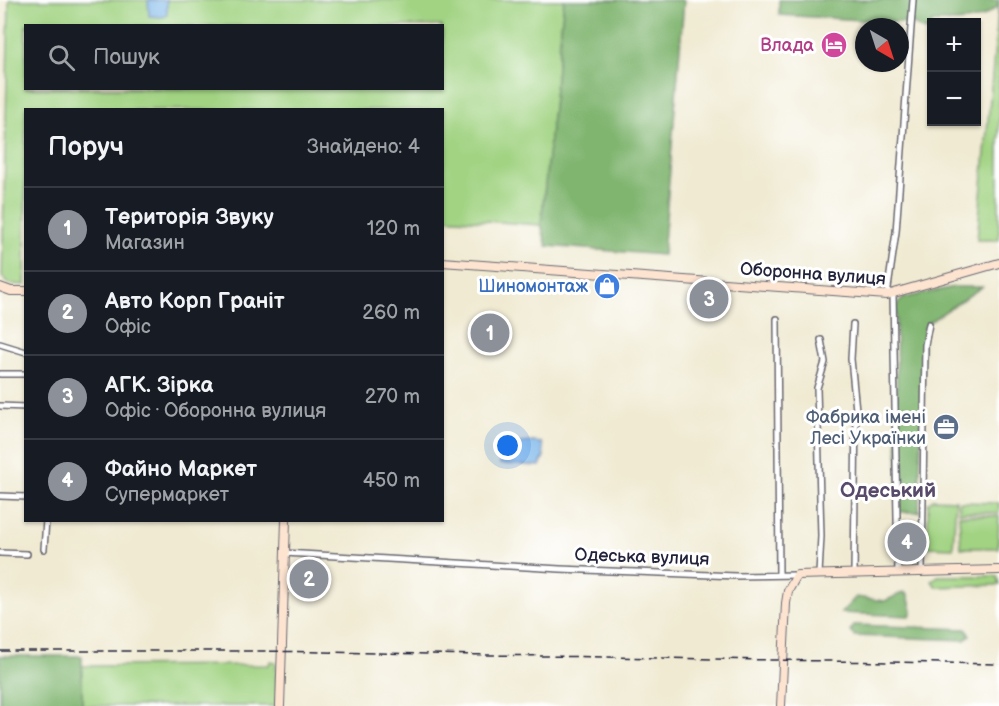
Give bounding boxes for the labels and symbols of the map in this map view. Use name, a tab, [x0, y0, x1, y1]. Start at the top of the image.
north arrow	[855, 18, 909, 72]
hotel icon: Влада	[819, 30, 849, 60]
place label: Влада	[760, 35, 814, 56]
street label: Оборонна вулиця	[739, 258, 887, 290]
shop icon: Шиномонтаж	[592, 271, 622, 301]
place label: Шиномонтаж	[478, 276, 588, 297]
pin: 3	[690, 276, 728, 322]
pin: 1	[470, 310, 510, 356]
place label: Фабрика імені Лесі Українки	[806, 407, 926, 449]
office icon: Фабрика імені Лесі Українки	[931, 412, 961, 442]
your location	[493, 431, 522, 460]
district label: Одеський	[840, 478, 936, 503]
pin: 4	[888, 520, 926, 564]
street label: Одеська вулиця	[574, 544, 710, 570]
pin: 2	[290, 556, 328, 602]

